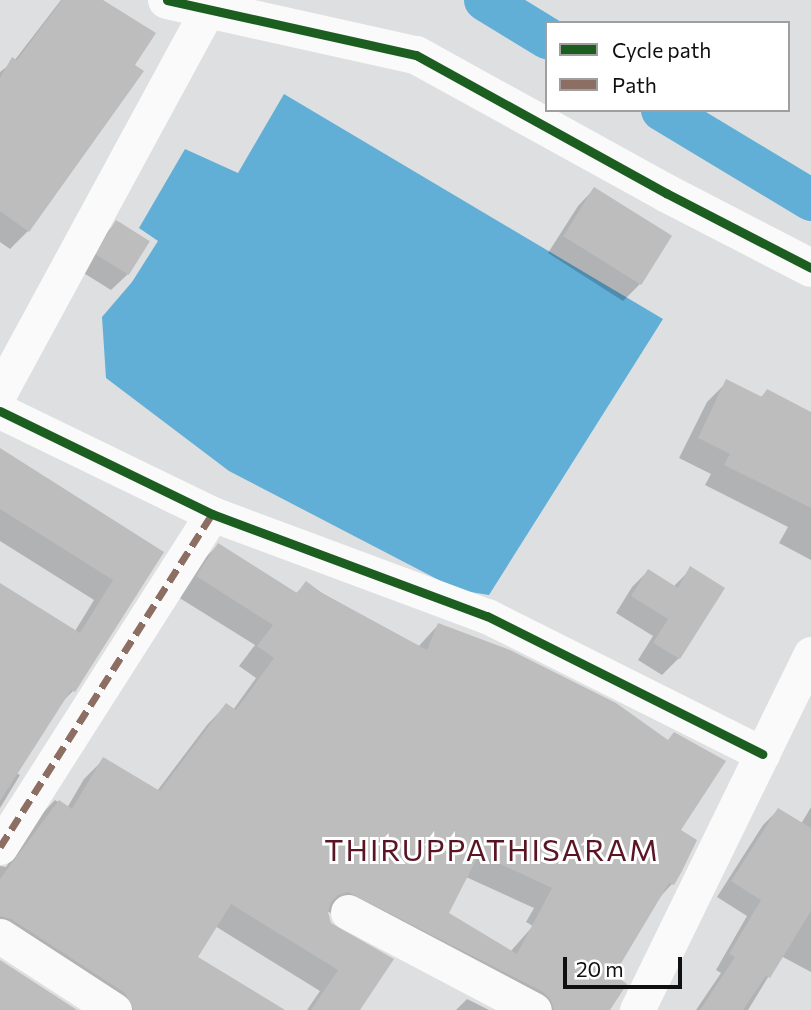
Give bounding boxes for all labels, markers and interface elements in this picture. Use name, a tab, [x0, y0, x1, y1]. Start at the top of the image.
legend	[545, 21, 790, 112]
text: Cycle path	[612, 37, 711, 62]
text: Path	[612, 72, 657, 97]
district label: THIRUPPATHISARAM	[326, 831, 658, 867]
scale bar	[566, 944, 685, 988]
text: 20 m	[576, 956, 624, 981]

